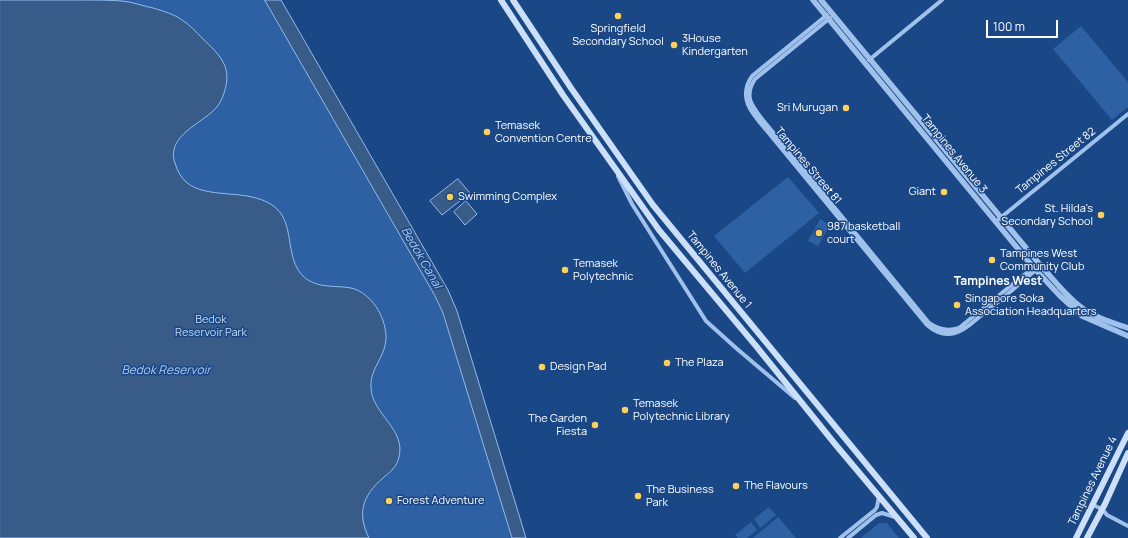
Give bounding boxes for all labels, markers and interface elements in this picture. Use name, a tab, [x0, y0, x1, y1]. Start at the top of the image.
marker: Springfield Secondary School	[613, 11, 623, 21]
scale bar	[988, 12, 1060, 38]
text: 100 m	[993, 18, 1025, 35]
place label: Springfield Secondary School	[572, 22, 664, 48]
place label: 3House Kindergarten	[682, 32, 748, 58]
marker: 3House Kindergarten	[669, 40, 679, 50]
place label: Sri Murugan	[777, 101, 838, 115]
marker: Sri Murugan	[841, 103, 851, 113]
street label: Tampines Avenue 3	[918, 112, 990, 196]
place label: Temasek Convention Centre	[495, 119, 592, 145]
street label: Tampines Street 81	[772, 125, 844, 207]
street label: Tampines Street 82	[1014, 125, 1098, 197]
marker: Temasek Convention Centre	[482, 127, 492, 137]
place label: Giant	[909, 185, 936, 199]
marker: Giant	[939, 187, 949, 197]
place label: Swimming Complex	[458, 190, 557, 204]
marker: Swimming Complex	[445, 192, 455, 202]
place label: St. Hilda's Secondary School	[1001, 202, 1093, 228]
marker: St. Hilda's Secondary School	[1096, 210, 1106, 220]
place label: 987 basketball court	[827, 220, 900, 246]
water label: Bedok Canal	[398, 225, 444, 291]
marker: 987 basketball court	[814, 228, 824, 238]
street label: Tampines Avenue 1	[684, 229, 754, 311]
place label: Tampines West Community Club	[1000, 247, 1084, 273]
marker: Tampines West Community Club	[987, 255, 997, 265]
place label: Temasek Polytechnic	[573, 257, 633, 283]
marker: Temasek Polytechnic	[560, 265, 570, 275]
district label: Tampines West	[954, 275, 1042, 289]
place label: Singapore Soka Association Headquarters	[965, 292, 1097, 318]
marker: Singapore Soka Association Headquarters	[952, 300, 962, 310]
park label: Bedok Reservoir Park	[175, 313, 247, 339]
place label: The Plaza	[675, 356, 724, 370]
marker: The Plaza	[662, 358, 672, 368]
place label: Design Pad	[550, 360, 606, 374]
marker: Design Pad	[537, 362, 547, 372]
water label: Bedok Reservoir	[121, 364, 211, 378]
place label: Temasek Polytechnic Library	[633, 397, 730, 423]
marker: Temasek Polytechnic Library	[620, 405, 630, 415]
place label: The Garden Fiesta	[528, 412, 587, 438]
marker: The Garden Fiesta	[590, 420, 600, 430]
street label: Tampines Avenue 4	[1066, 434, 1120, 528]
place label: The Flavours	[744, 479, 808, 493]
marker: The Flavours	[731, 481, 741, 491]
place label: The Business Park	[646, 483, 714, 509]
marker: The Business Park	[633, 491, 643, 501]
place label: Forest Adventure	[397, 494, 484, 508]
marker: Forest Adventure	[384, 496, 394, 506]

